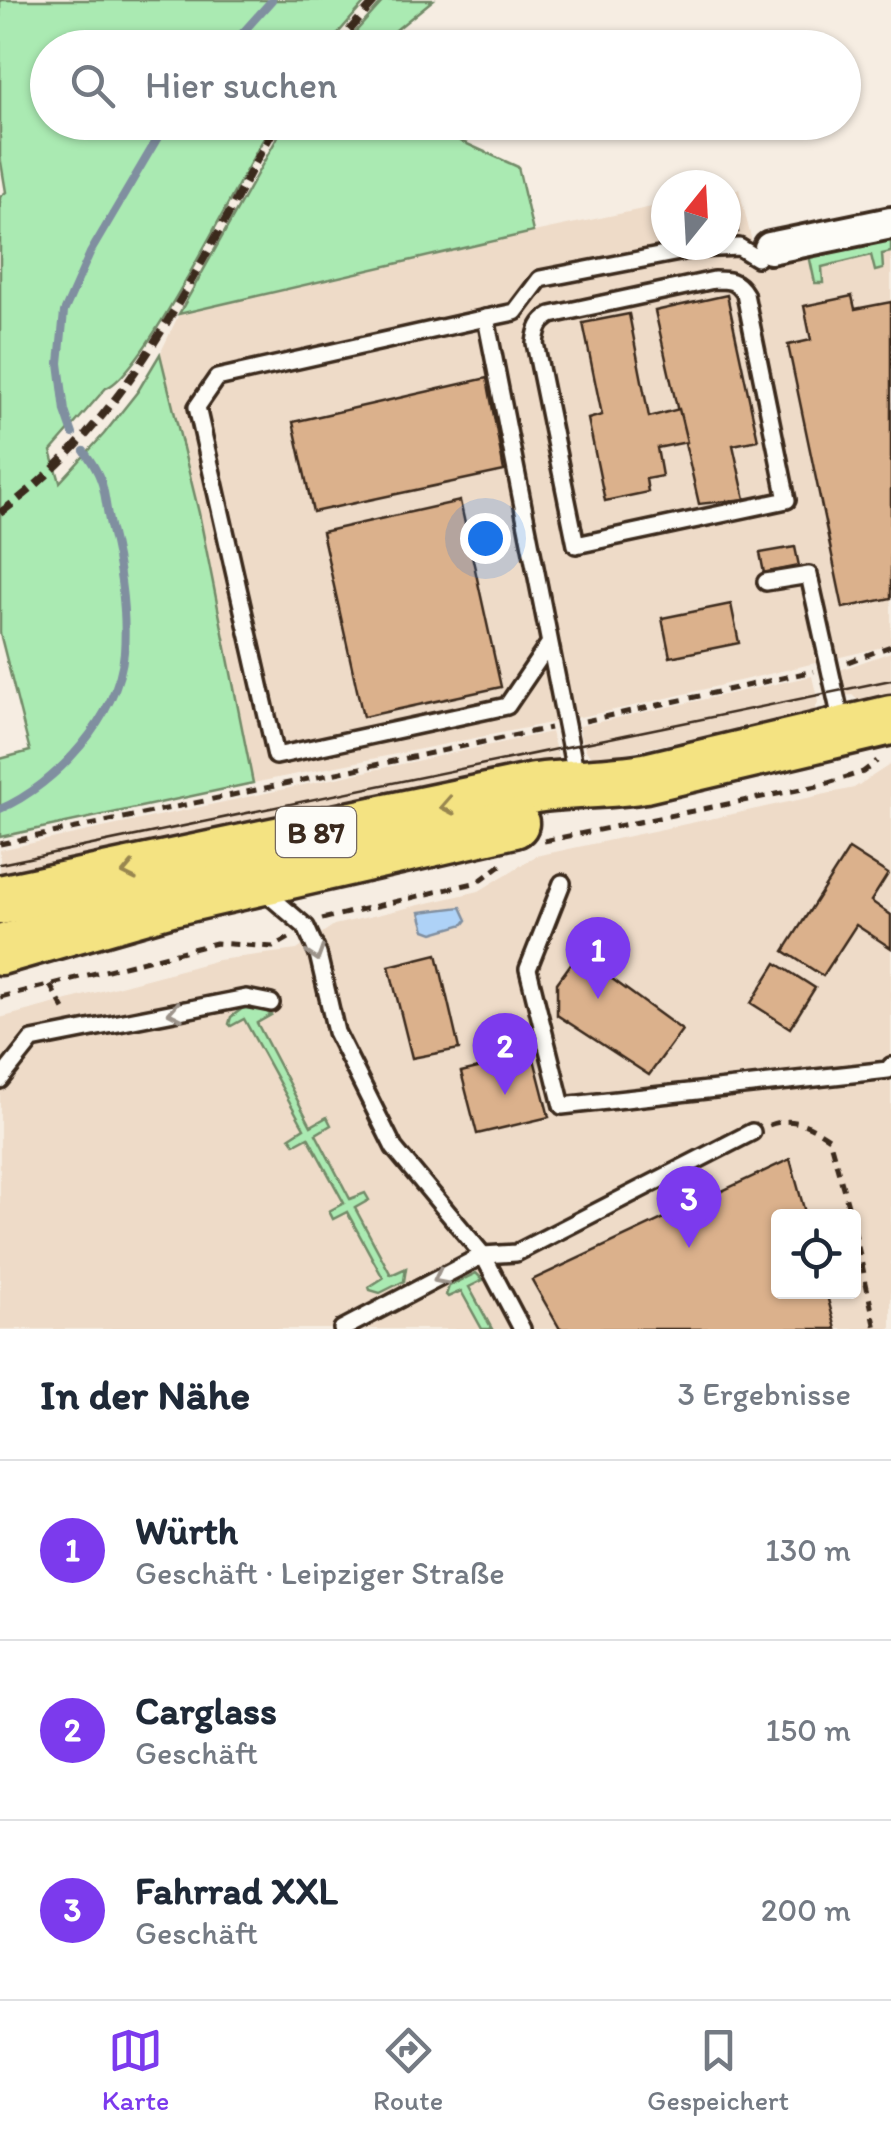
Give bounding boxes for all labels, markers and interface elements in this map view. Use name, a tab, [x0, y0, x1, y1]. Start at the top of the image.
search box	[30, 30, 861, 140]
icon: search	[65, 58, 120, 113]
text: Hier suchen	[145, 62, 337, 108]
north arrow	[651, 170, 741, 260]
your location	[460, 513, 511, 564]
one-way arrow	[439, 794, 456, 815]
road number: B 87	[276, 807, 356, 857]
one-way arrow	[121, 861, 138, 882]
pin: 1	[566, 916, 630, 999]
one-way arrow	[305, 945, 325, 962]
one-way arrow	[167, 1001, 183, 1022]
pin: 2	[472, 1012, 538, 1095]
pin: 3	[656, 1166, 722, 1248]
map controls	[771, 1209, 861, 1299]
button: locate	[771, 1209, 861, 1299]
one-way arrow	[433, 1266, 451, 1285]
text: In der Nähe	[40, 1369, 250, 1420]
text: 3 Ergebnisse	[678, 1375, 851, 1413]
text: Würth	[135, 1508, 238, 1554]
text: 1	[65, 1531, 80, 1569]
text: 130 m	[765, 1531, 851, 1569]
text: Geschäft · Leipziger Straße	[135, 1554, 505, 1592]
text: Carglass	[135, 1688, 277, 1734]
text: 2	[64, 1711, 81, 1749]
text: 150 m	[766, 1711, 851, 1749]
text: Geschäft	[135, 1734, 258, 1772]
text: Fahrrad XXL	[135, 1868, 338, 1914]
text: 3	[64, 1891, 81, 1929]
text: 200 m	[761, 1891, 851, 1929]
text: Geschäft	[135, 1914, 258, 1952]
tab: Karte	[102, 2023, 169, 2117]
tab: Route	[373, 2023, 443, 2117]
tab: Gespeichert	[647, 2023, 789, 2117]

